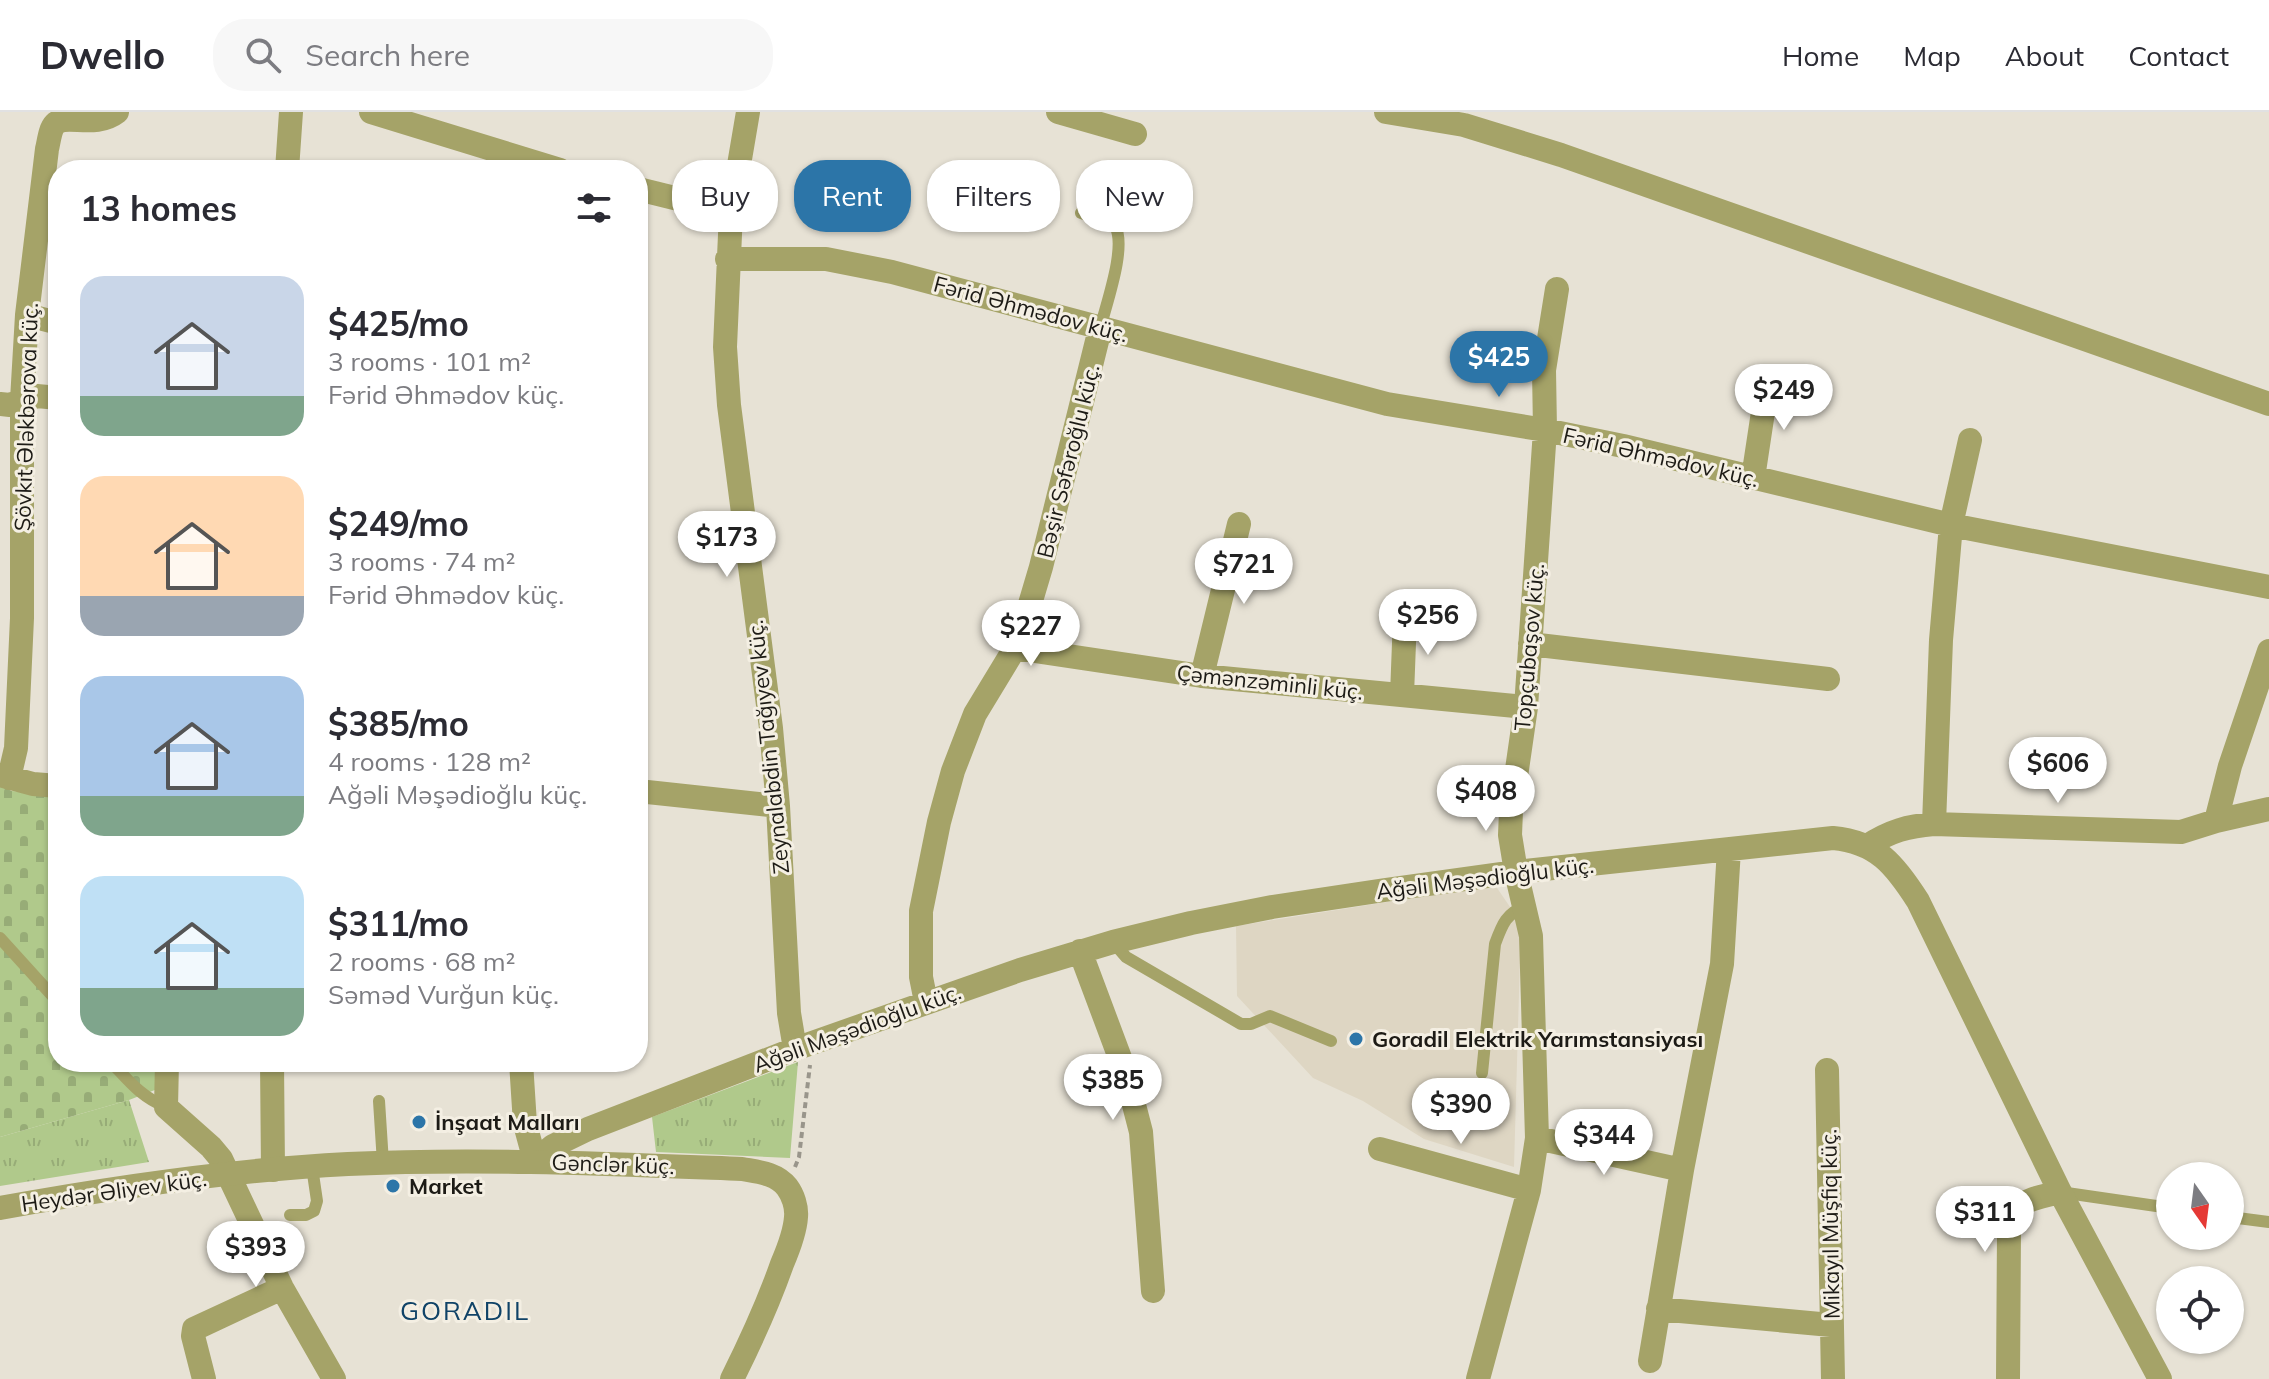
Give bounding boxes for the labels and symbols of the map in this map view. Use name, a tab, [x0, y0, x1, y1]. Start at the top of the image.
street label: Fərid Əhmədov küç.	[931, 270, 1131, 348]
street label: Şövkıt Ələkbərova küç.	[8, 302, 44, 532]
pin: $425	[1452, 331, 1546, 399]
street label: Bəşir Səfəroğlu küç.	[1030, 361, 1106, 561]
pin: $249	[1737, 364, 1831, 432]
street label: Fərid Əhmədov küç.	[1560, 421, 1762, 493]
pin: $173	[680, 511, 774, 579]
pin: $721	[1197, 538, 1291, 606]
street label: Topçubaşov küç.	[1508, 562, 1550, 732]
pin: $256	[1381, 589, 1475, 657]
pin: $227	[984, 600, 1078, 668]
street label: Zeynalabdin Tağıyev küç.	[741, 619, 795, 875]
street label: Çəmənzəminli küç.	[1175, 658, 1365, 706]
pin: $606	[2011, 737, 2105, 805]
pin: $408	[1439, 765, 1533, 833]
street label: Ağəli Məşədioğlu küç.	[1374, 851, 1596, 905]
street label: Ağəli Məşədioğlu küç.	[749, 977, 965, 1079]
place label: Goradil Elektrik Yarımstansiyası	[1372, 1025, 1703, 1053]
marker: Goradil Elektrik Yarımstansiyası	[1347, 1030, 1365, 1048]
pin: $385	[1066, 1054, 1160, 1122]
pin: $390	[1414, 1078, 1508, 1146]
place label: İnşaat Malları	[435, 1108, 579, 1136]
pin: $344	[1557, 1109, 1651, 1177]
marker: İnşaat Malları	[410, 1113, 428, 1131]
street label: Mikayıl Müşfiq küç.	[1814, 1129, 1846, 1319]
street label: Gənclər küç.	[551, 1148, 675, 1180]
north arrow	[2156, 1162, 2244, 1250]
street label: Heydər Əliyev küç.	[19, 1164, 209, 1218]
place label: Market	[409, 1172, 483, 1200]
marker: Market	[384, 1177, 402, 1195]
pin: $311	[1938, 1186, 2032, 1254]
pin: $393	[209, 1221, 303, 1289]
district label: GORADIL	[400, 1294, 530, 1327]

